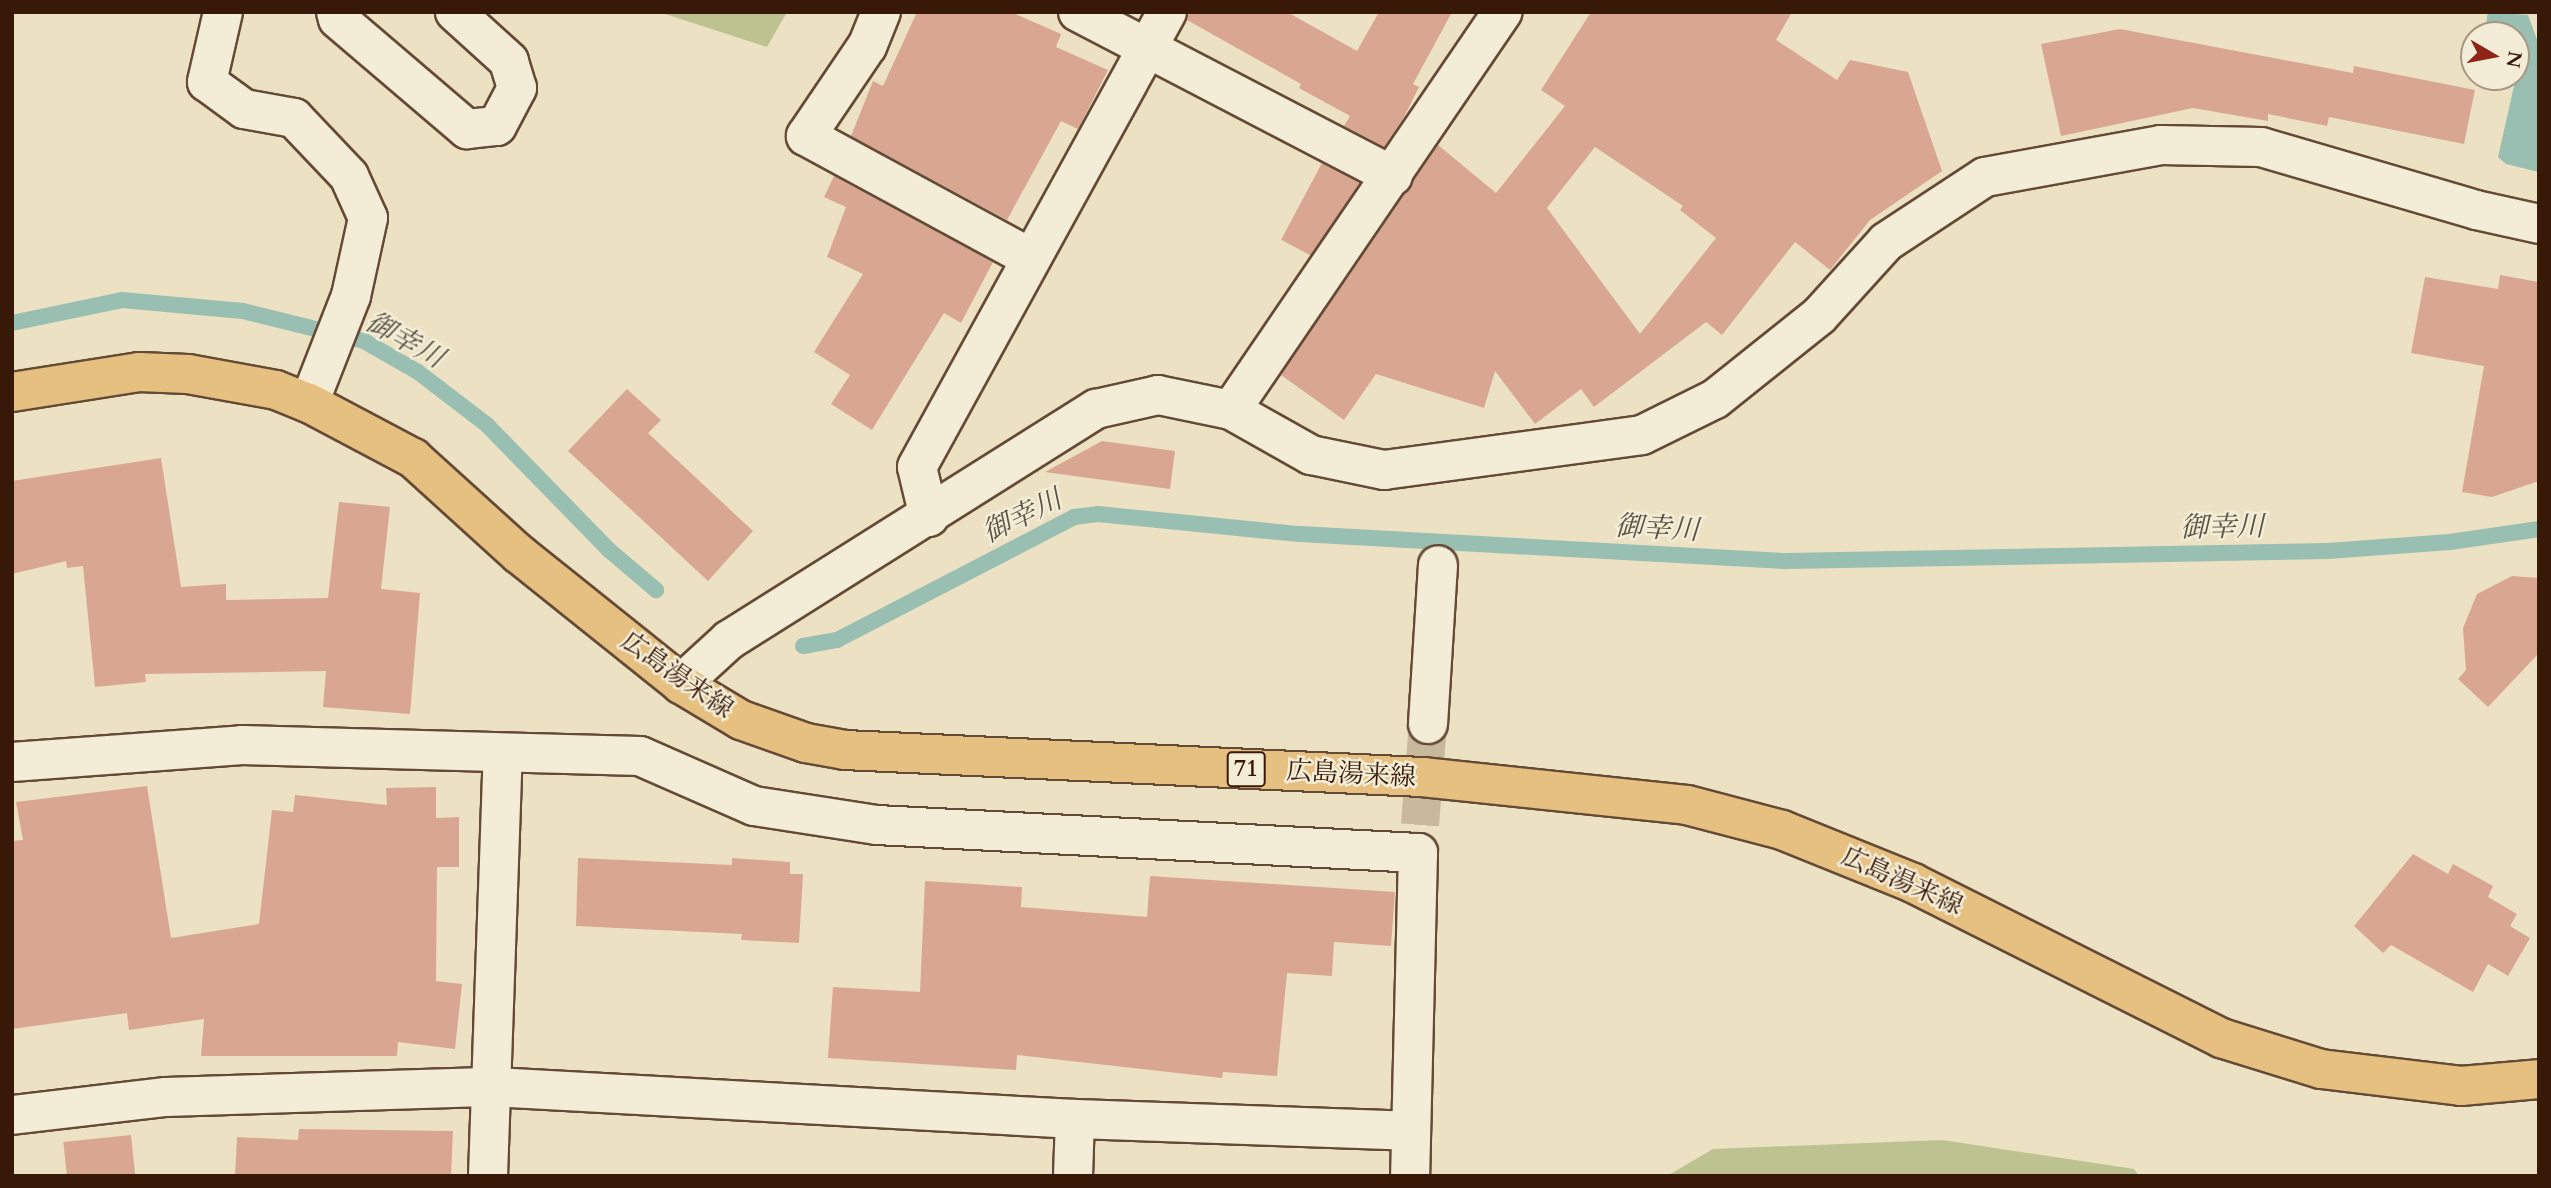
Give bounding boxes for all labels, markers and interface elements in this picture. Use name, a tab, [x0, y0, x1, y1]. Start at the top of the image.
north arrow	[2460, 21, 2530, 91]
text: N	[2499, 49, 2528, 70]
water label: 御幸川	[360, 305, 450, 375]
water label: 御幸川	[977, 482, 1067, 550]
water label: 御幸川	[1614, 509, 1700, 547]
water label: 御幸川	[2180, 509, 2264, 545]
street label: 広島湯来線	[615, 625, 739, 725]
road number: 71	[1225, 748, 1267, 790]
street label: 広島湯来線	[1285, 755, 1417, 793]
street label: 広島湯来線	[1836, 840, 1968, 922]

